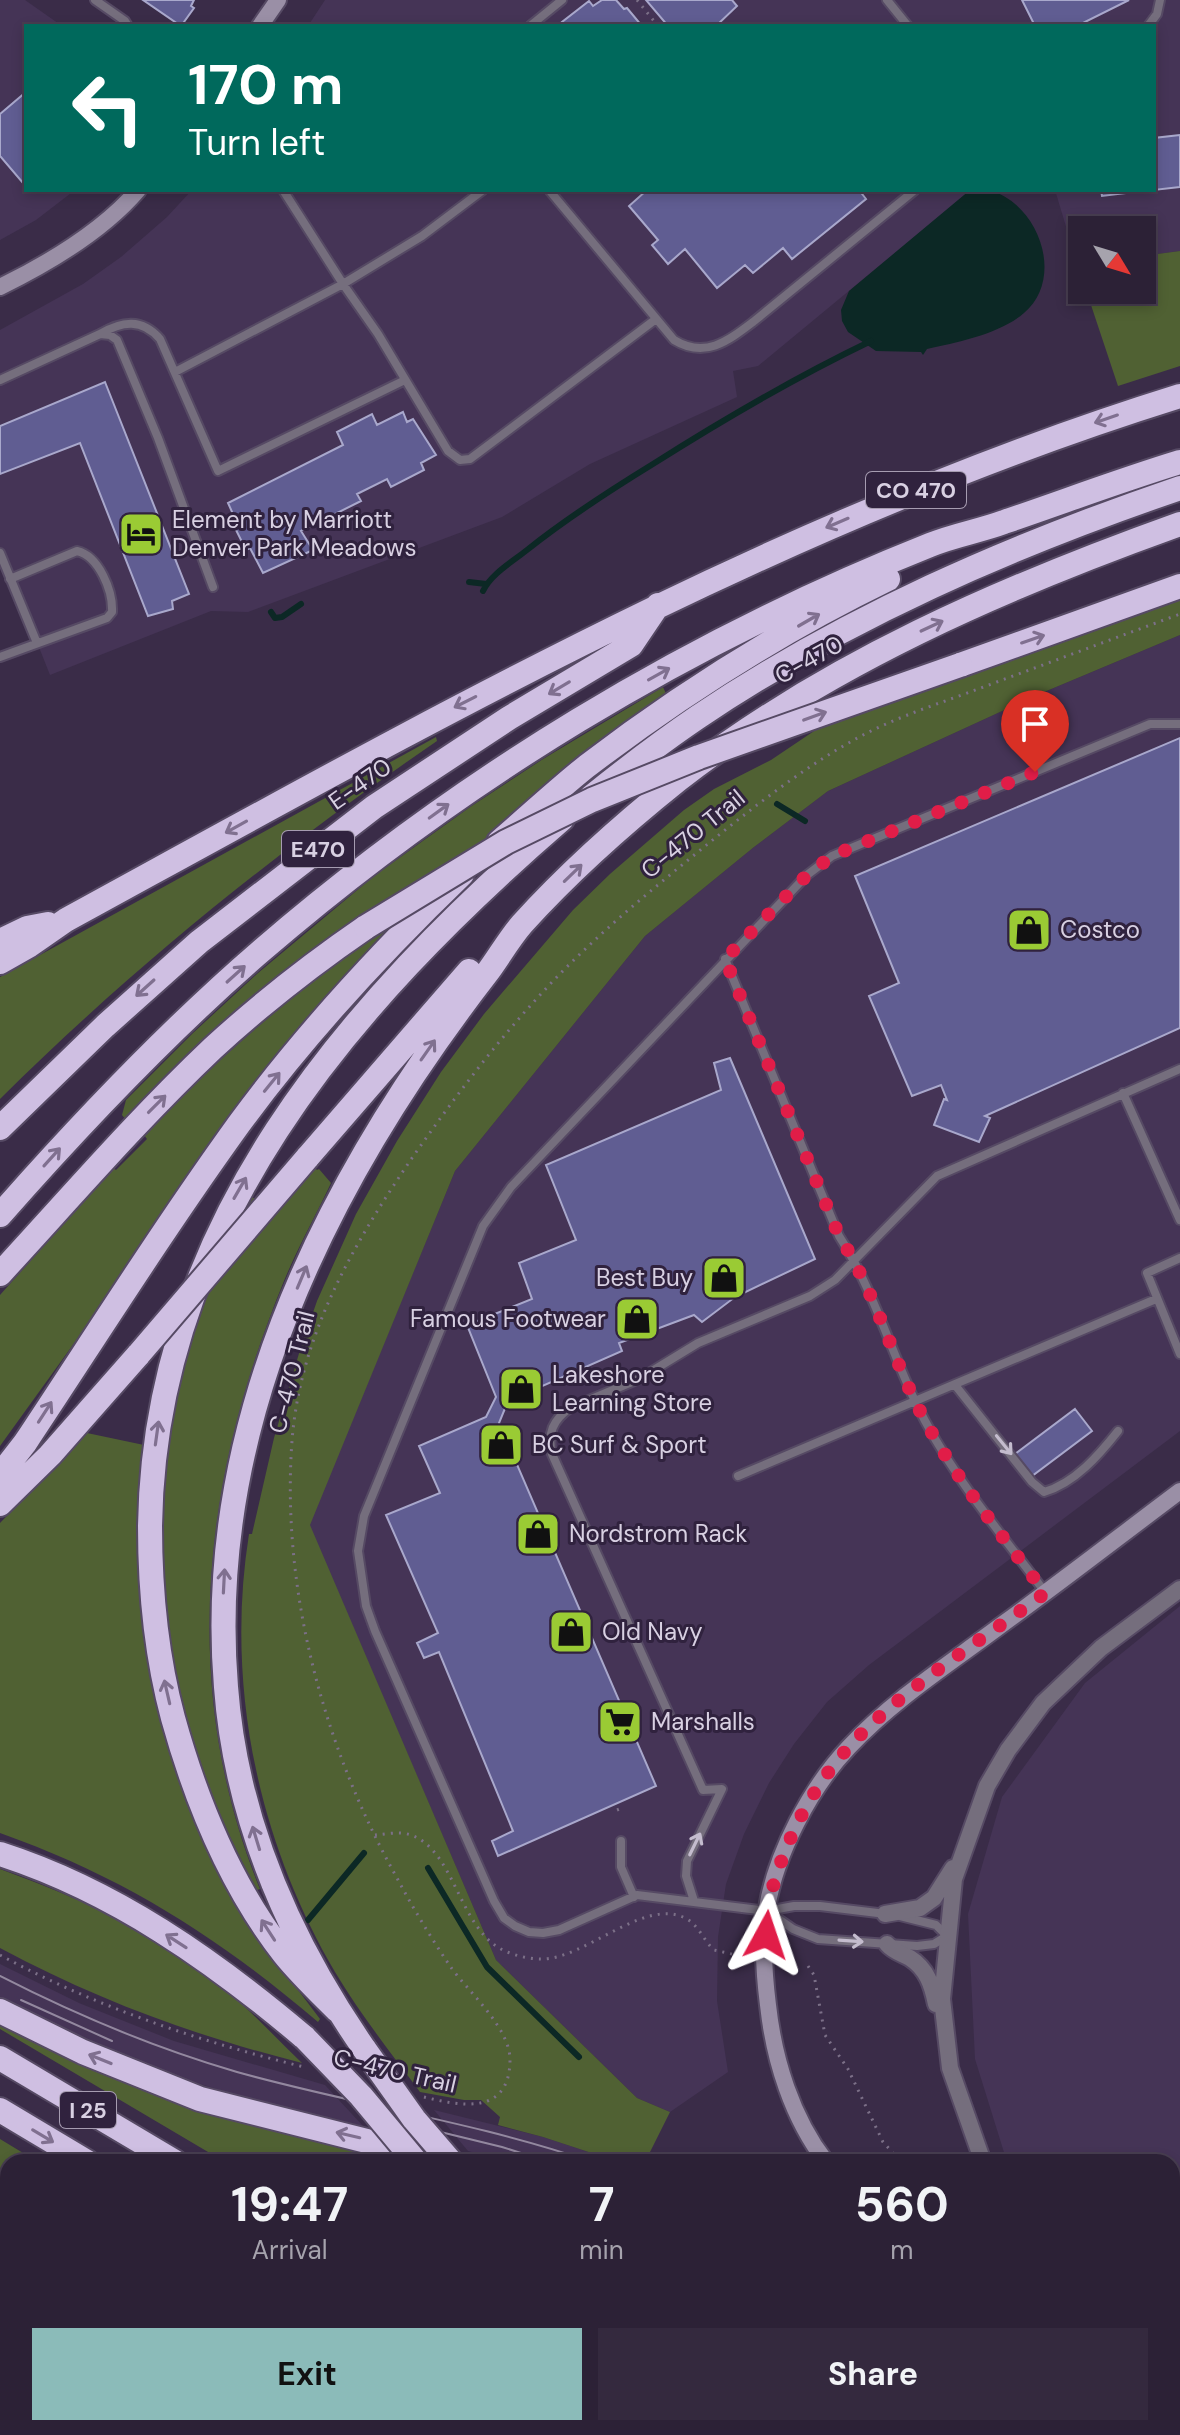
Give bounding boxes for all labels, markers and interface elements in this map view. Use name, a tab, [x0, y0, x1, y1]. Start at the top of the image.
text: 170 m	[188, 48, 343, 121]
icon: left	[56, 56, 160, 160]
text: Turn left	[188, 119, 325, 166]
north arrow	[1068, 216, 1156, 304]
map controls	[1068, 216, 1156, 304]
one-way arrow	[1093, 413, 1118, 428]
road number: CO 470	[866, 472, 966, 508]
place label: Element by Marriott Denver Park Meadows	[172, 504, 416, 563]
hotel icon: Element by Marriott Denver Park Meadows	[117, 510, 165, 558]
one-way arrow	[825, 517, 850, 532]
one-way arrow	[798, 612, 821, 628]
one-way arrow	[920, 618, 944, 633]
street label: C-470	[769, 628, 848, 691]
one-way arrow	[1021, 631, 1046, 646]
one-way arrow	[647, 665, 671, 681]
one-way arrow	[548, 680, 571, 696]
pin	[1001, 690, 1069, 772]
one-way arrow	[453, 695, 477, 711]
icon: arrive	[1013, 702, 1057, 746]
one-way arrow	[802, 708, 827, 723]
street label: E-470	[322, 751, 397, 816]
street label: C-470 Trail	[634, 782, 751, 885]
one-way arrow	[428, 803, 449, 820]
one-way arrow	[225, 819, 249, 835]
road number: E470	[282, 831, 354, 867]
one-way arrow	[563, 863, 583, 882]
shop icon: Costco	[1005, 906, 1053, 954]
place label: Costco	[1060, 914, 1140, 945]
one-way arrow	[226, 964, 246, 983]
one-way arrow	[136, 979, 156, 997]
one-way arrow	[420, 1040, 436, 1062]
one-way arrow	[263, 1073, 281, 1093]
one-way arrow	[147, 1095, 166, 1114]
one-way arrow	[43, 1148, 61, 1168]
one-way arrow	[233, 1177, 248, 1201]
shop icon: Best Buy	[700, 1254, 748, 1302]
place label: Best Buy	[596, 1262, 693, 1293]
one-way arrow	[296, 1265, 311, 1290]
shop icon: Famous Footwear	[613, 1295, 661, 1343]
place label: Famous Footwear	[410, 1303, 606, 1334]
street label: C-470 Trail	[261, 1307, 322, 1436]
place label: Lakeshore Learning Store	[552, 1359, 712, 1418]
shop icon: Lakeshore Learning Store	[497, 1365, 545, 1413]
one-way arrow	[38, 1401, 54, 1424]
one-way arrow	[150, 1421, 165, 1446]
shop icon: BC Surf & Sport	[477, 1421, 525, 1469]
place label: BC Surf & Sport	[532, 1429, 707, 1460]
one-way arrow	[994, 1435, 1012, 1456]
shop icon: Nordstrom Rack	[514, 1510, 562, 1558]
place label: Nordstrom Rack	[569, 1518, 747, 1549]
one-way arrow	[217, 1568, 232, 1595]
shop icon: Old Navy	[547, 1608, 595, 1656]
place label: Old Navy	[602, 1616, 703, 1647]
one-way arrow	[158, 1679, 173, 1705]
supermarket icon: Marshalls	[596, 1698, 644, 1746]
place label: Marshalls	[651, 1706, 755, 1737]
one-way arrow	[248, 1826, 262, 1851]
one-way arrow	[689, 1833, 704, 1856]
position arrow	[724, 1893, 808, 1977]
one-way arrow	[259, 1919, 276, 1941]
one-way arrow	[165, 1932, 188, 1948]
one-way arrow	[837, 1934, 864, 1949]
street label: C-470 Trail	[331, 2041, 460, 2100]
one-way arrow	[88, 2050, 113, 2065]
road number: I 25	[60, 2092, 116, 2128]
one-way arrow	[336, 2127, 361, 2142]
one-way arrow	[31, 2128, 54, 2144]
text: 19:47	[231, 2173, 348, 2236]
text: 7	[589, 2173, 614, 2236]
text: 560	[855, 2173, 949, 2236]
text: Arrival	[252, 2233, 328, 2267]
text: min	[579, 2233, 624, 2267]
text: m	[890, 2233, 913, 2267]
button: Exit	[32, 2328, 582, 2420]
button: Share	[598, 2328, 1148, 2420]

